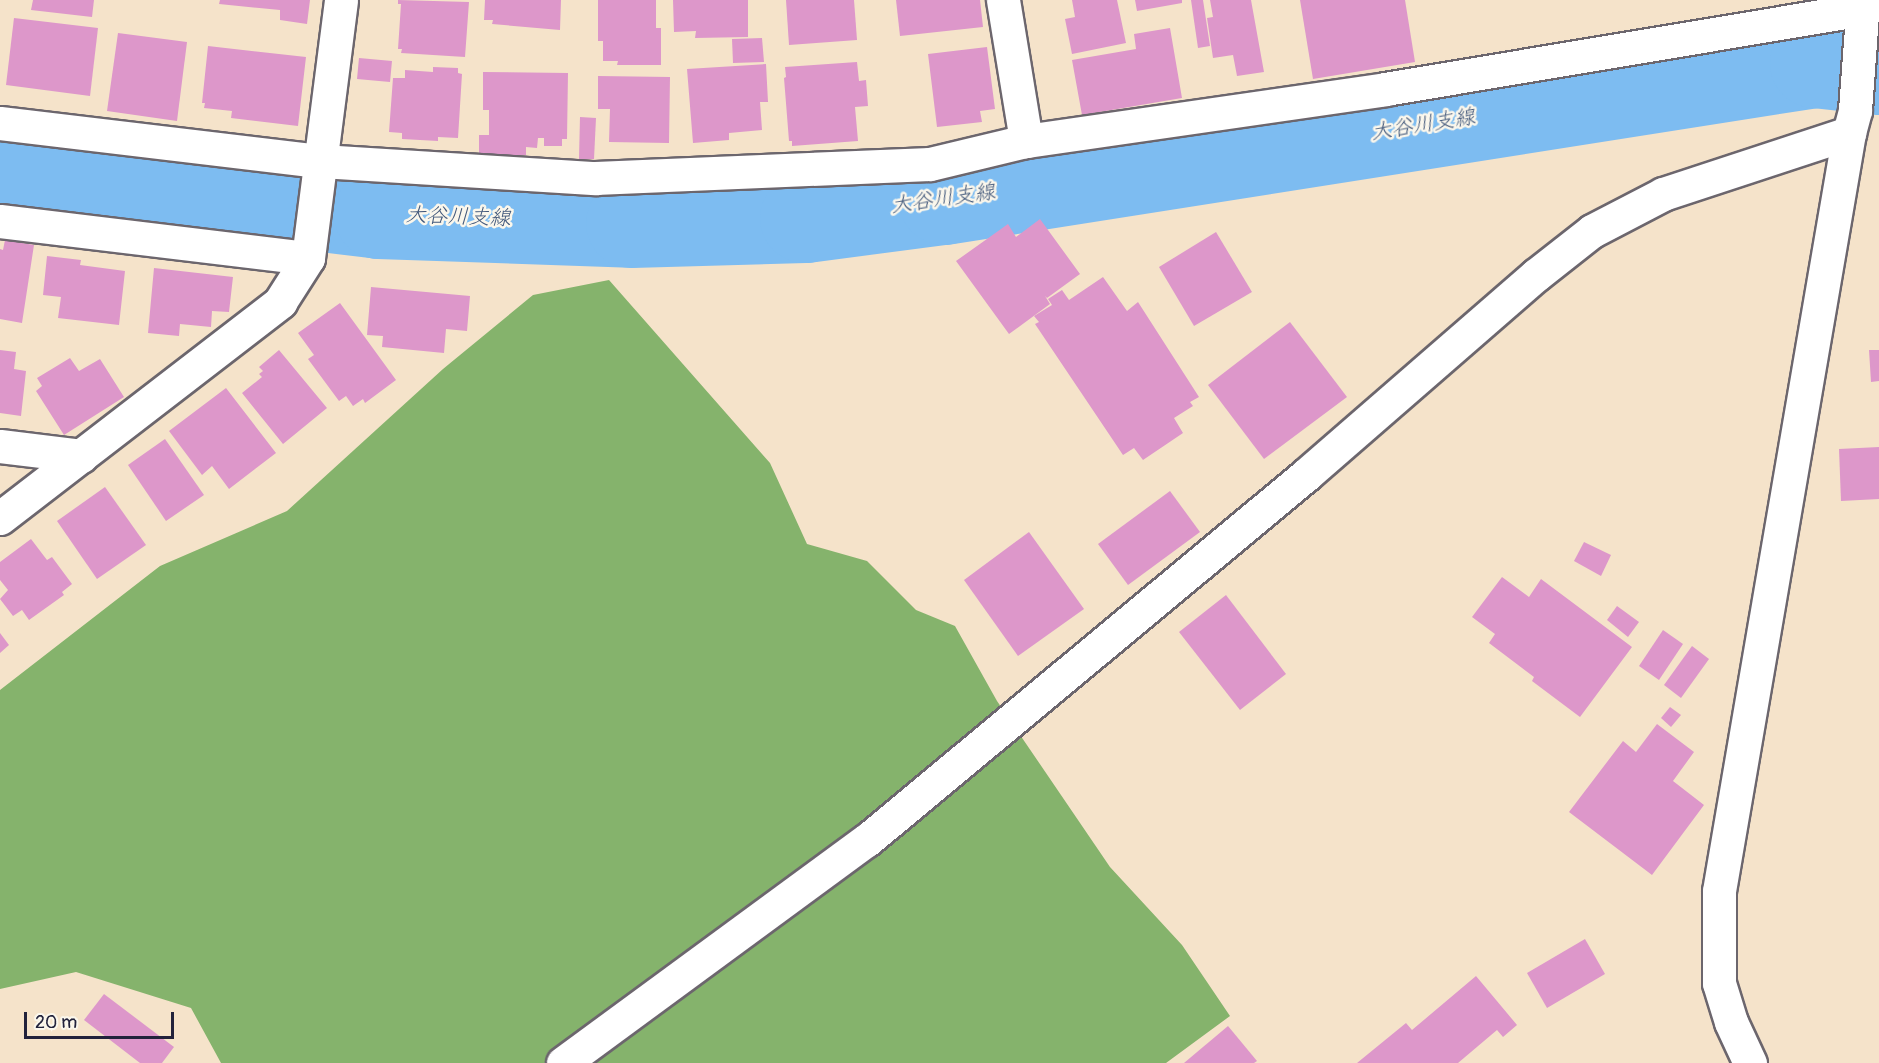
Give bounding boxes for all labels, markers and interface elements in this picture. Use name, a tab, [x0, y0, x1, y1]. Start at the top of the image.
water label: 大谷川支線	[1369, 104, 1477, 146]
water label: 大谷川支線	[889, 179, 997, 219]
water label: 大谷川支線	[405, 203, 511, 231]
scale bar	[27, 1000, 177, 1038]
text: 20 m	[35, 1011, 77, 1034]

